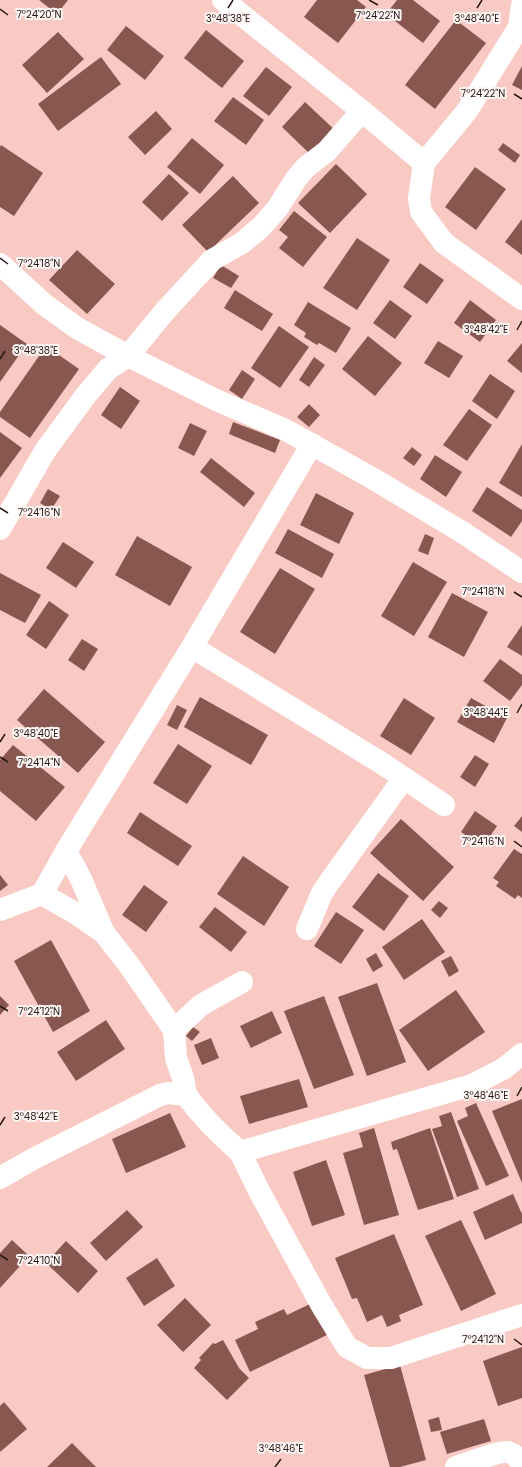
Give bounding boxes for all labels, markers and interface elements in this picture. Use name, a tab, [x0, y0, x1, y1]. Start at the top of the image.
text: 7°24'20"N	[16, 7, 62, 22]
text: 7°24'22"N	[356, 8, 400, 23]
text: 3°48'38"E	[206, 11, 250, 26]
text: 3°48'40"E	[455, 11, 499, 26]
text: 7°24'22"N	[461, 86, 505, 101]
text: 7°24'18"N	[18, 256, 60, 271]
text: 3°48'42"E	[464, 322, 508, 337]
text: 3°48'38"E	[14, 343, 58, 358]
text: 7°24'16"N	[18, 505, 60, 520]
text: 7°24'18"N	[462, 584, 504, 599]
text: 3°48'44"E	[464, 705, 508, 720]
text: 3°48'40"E	[14, 726, 58, 741]
text: 7°24'14"N	[18, 755, 60, 770]
text: 7°24'16"N	[462, 834, 504, 849]
text: 7°24'12"N	[18, 1004, 60, 1019]
text: 3°48'46"E	[464, 1088, 508, 1103]
text: 3°48'42"E	[14, 1109, 58, 1124]
text: 7°24'10"N	[18, 1253, 60, 1268]
text: 7°24'12"N	[462, 1332, 504, 1347]
text: 3°48'46"E	[259, 1441, 303, 1456]

